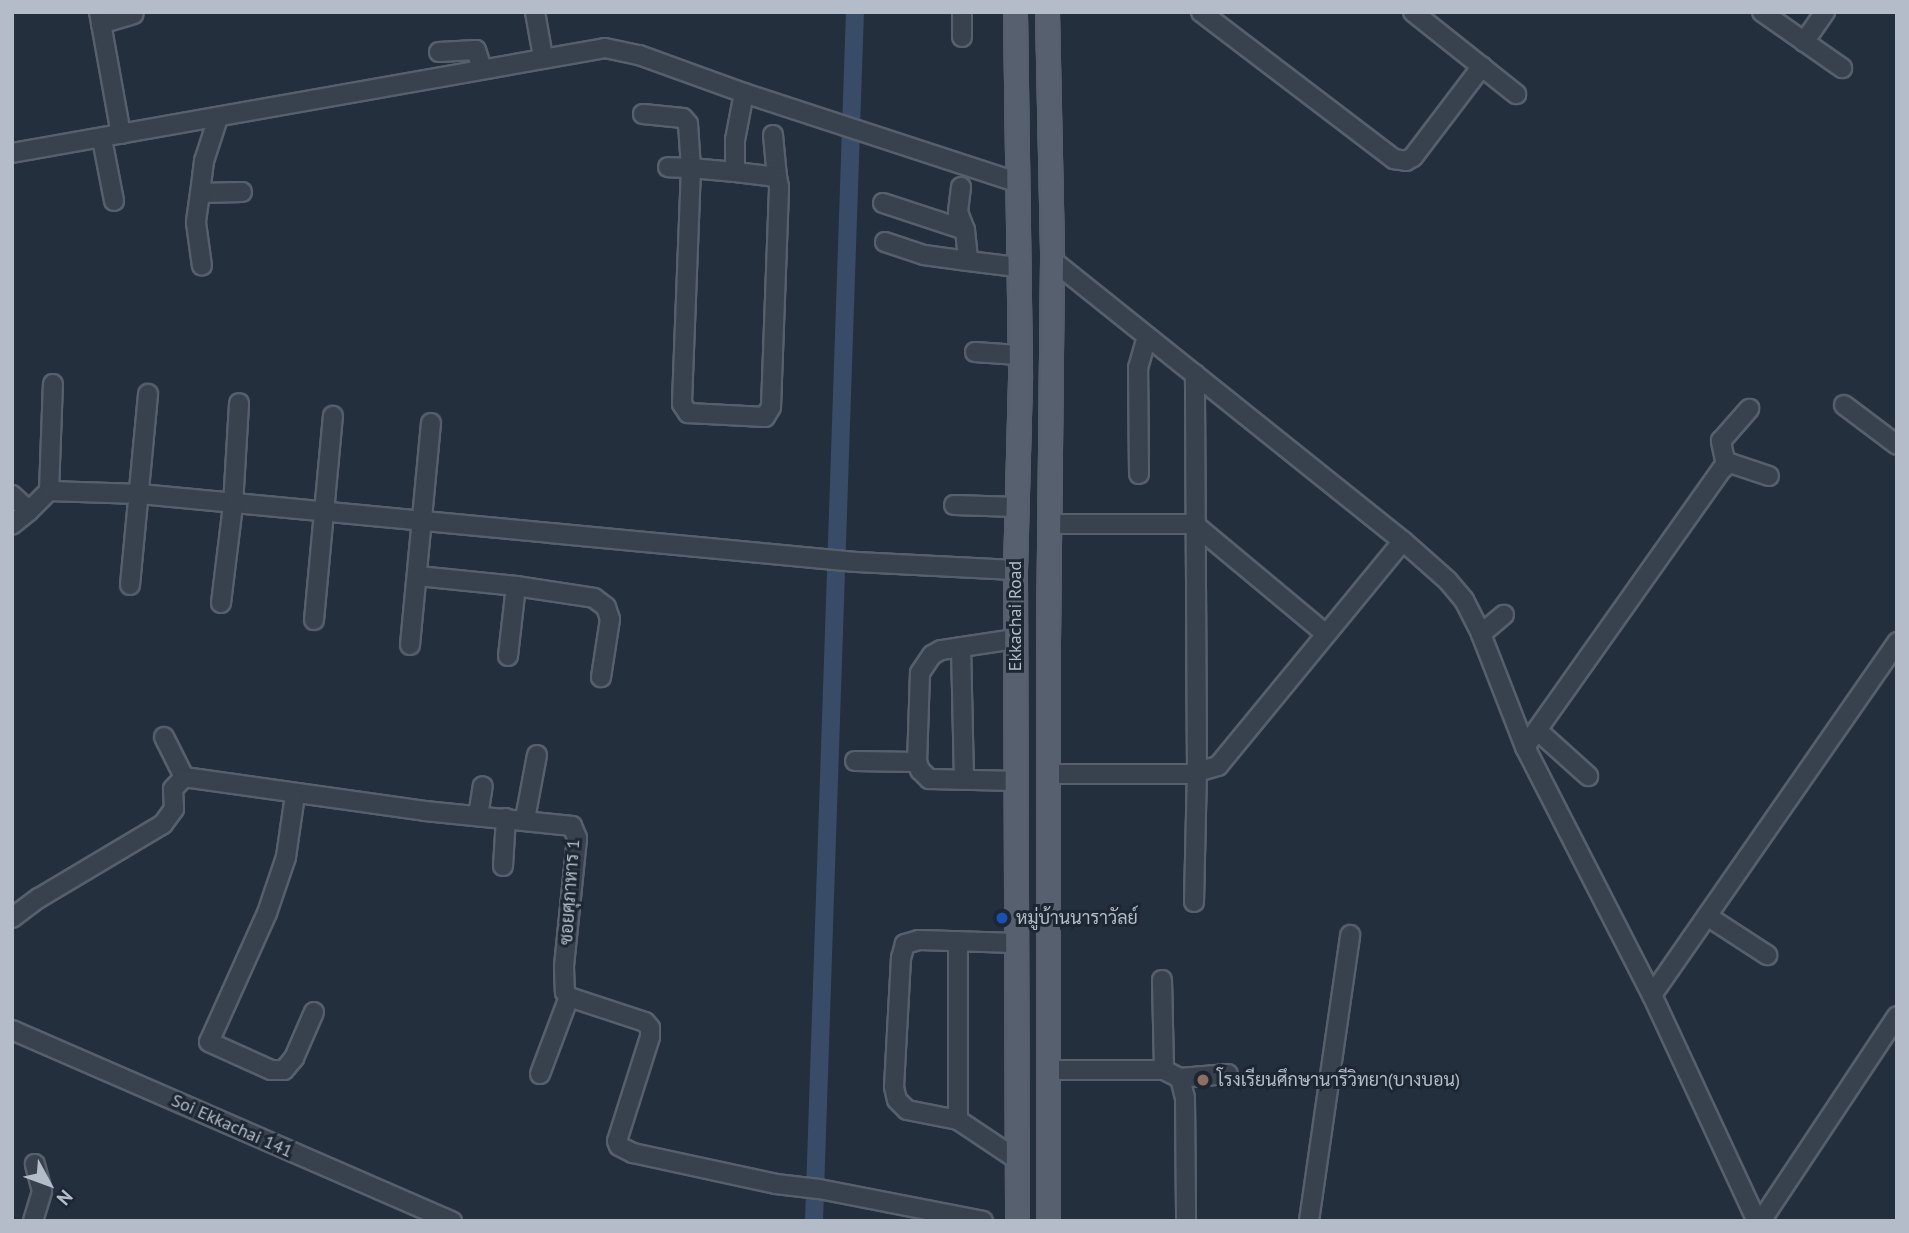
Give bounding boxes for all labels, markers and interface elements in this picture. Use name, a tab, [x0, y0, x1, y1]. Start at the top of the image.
street label: Ekkachai Road	[1004, 561, 1026, 671]
street label: ซอยศุภาหาร 1	[556, 838, 584, 946]
place label: หมู่บ้านนาราวัลย์	[1016, 907, 1138, 929]
marker: หมู่บ้านนาราวัลย์	[994, 910, 1010, 926]
place label: โรงเรียนศึกษานารีวิทยา(บางบอน)	[1217, 1069, 1460, 1091]
marker: โรงเรียนศึกษานารีวิทยา(บางบอน)	[1195, 1072, 1211, 1088]
street label: Soi Ekkachai 141	[168, 1090, 296, 1162]
north arrow	[14, 1149, 84, 1219]
text: N	[52, 1185, 78, 1210]

